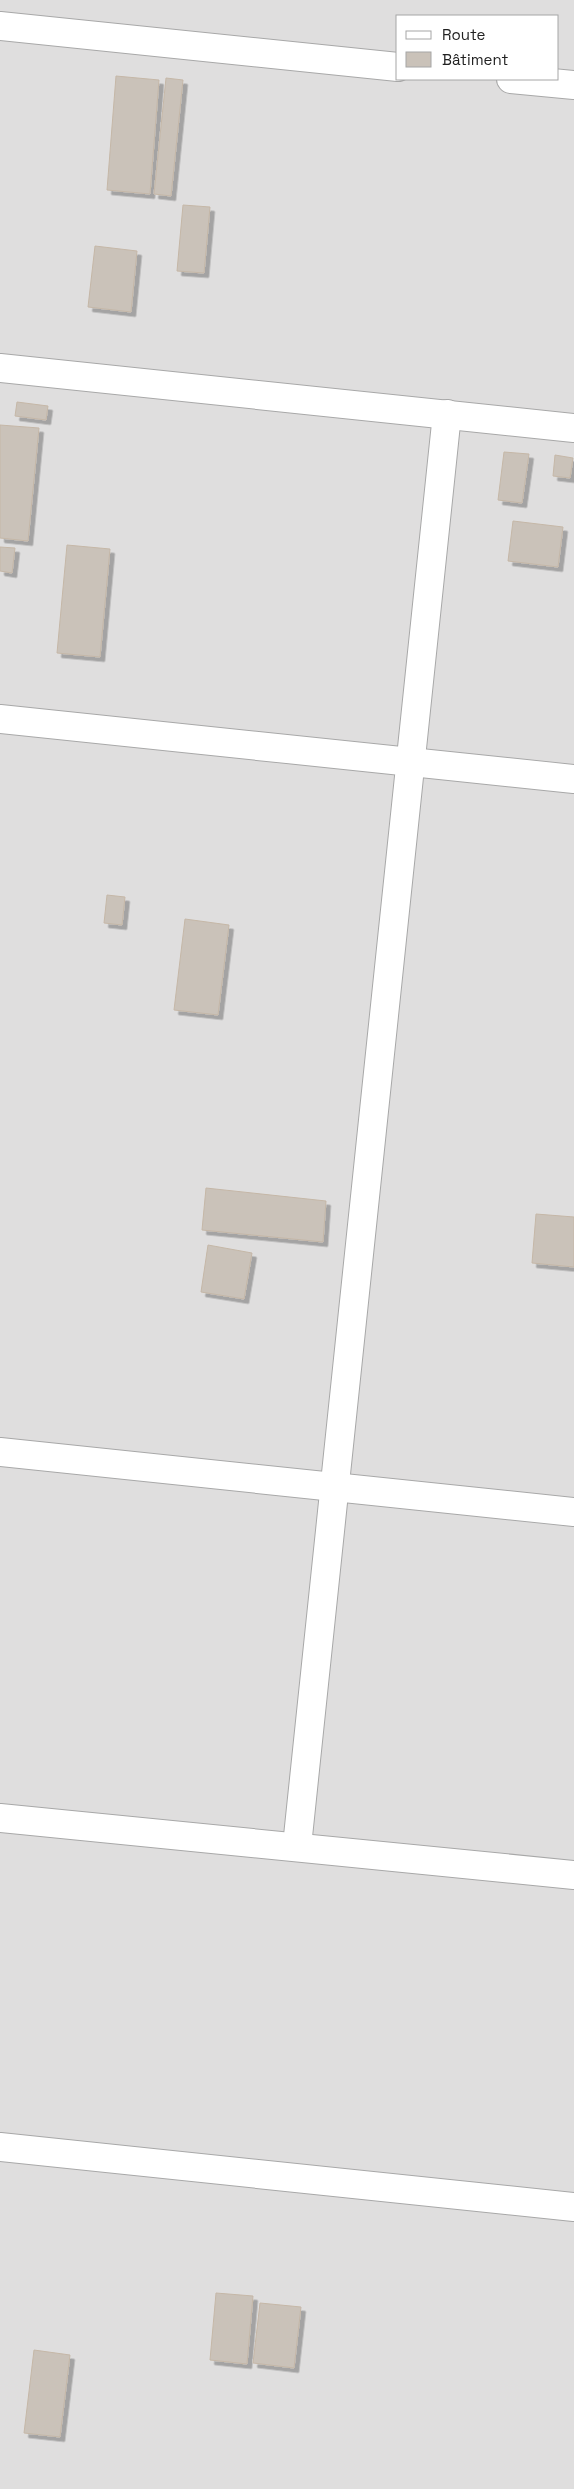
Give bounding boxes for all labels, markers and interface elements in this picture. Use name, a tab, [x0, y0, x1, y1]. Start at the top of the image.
legend	[396, 15, 559, 80]
text: Route	[442, 25, 486, 44]
text: Bâtiment	[442, 50, 508, 69]

